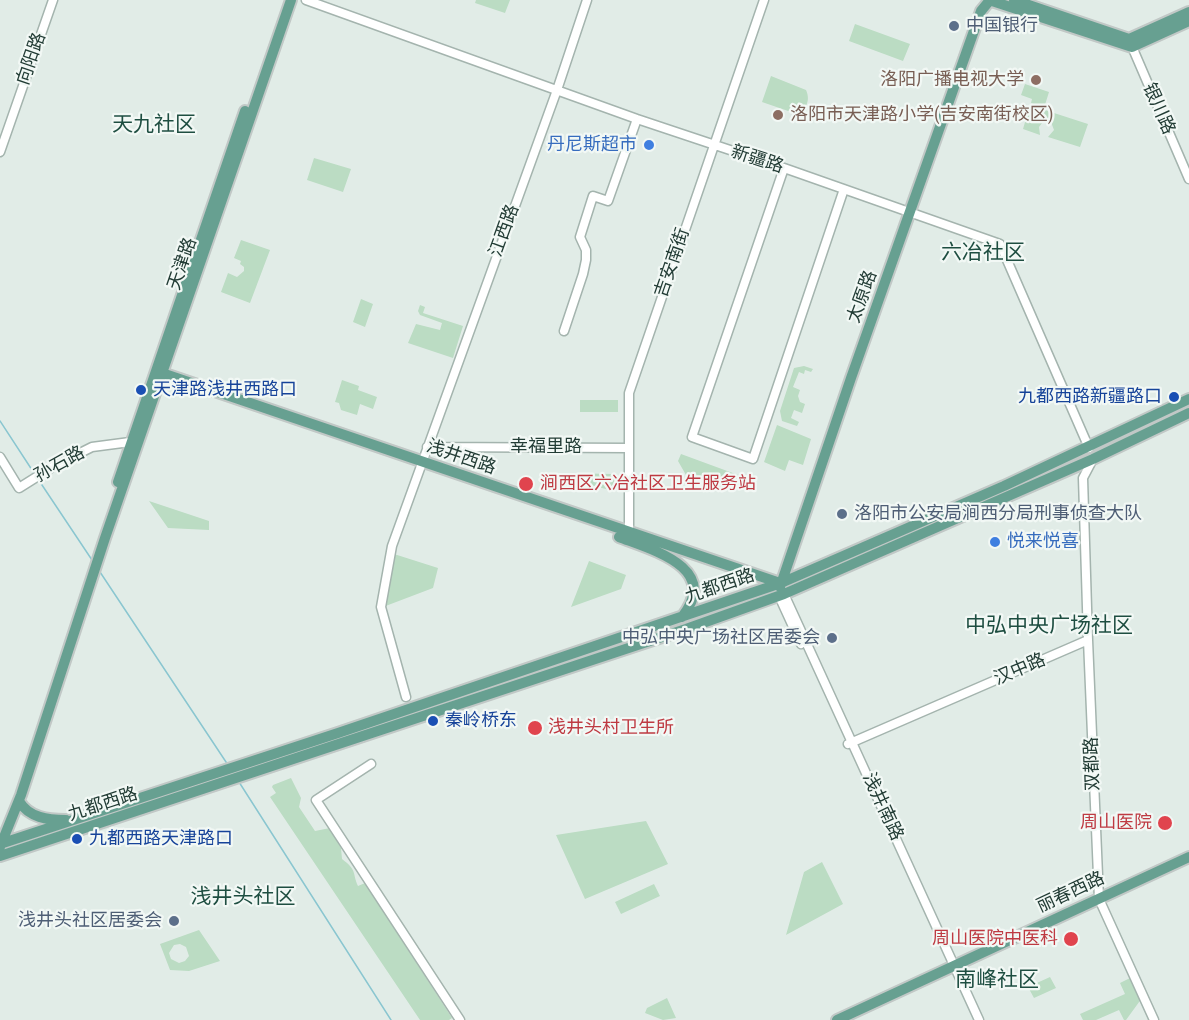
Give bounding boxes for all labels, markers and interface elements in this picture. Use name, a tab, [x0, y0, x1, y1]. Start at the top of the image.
place label: 中国银行	[966, 15, 1038, 37]
marker: 中国银行	[947, 19, 961, 33]
street label: 向阳路	[13, 30, 51, 88]
place label: 洛阳广播电视大学	[880, 69, 1024, 91]
marker: 洛阳广播电视大学	[1029, 73, 1043, 87]
street label: 银川路	[1137, 80, 1179, 138]
place label: 洛阳市天津路小学(吉安南街校区)	[790, 104, 1053, 126]
marker: 洛阳市天津路小学(吉安南街校区)	[771, 108, 785, 122]
district label: 天九社区	[112, 113, 196, 139]
place label: 丹尼斯超市	[547, 134, 637, 156]
marker: 丹尼斯超市	[642, 138, 656, 152]
street label: 新疆路	[728, 141, 786, 179]
street label: 江西路	[486, 202, 524, 260]
street label: 吉安南街	[651, 225, 695, 301]
street label: 天津路	[164, 235, 202, 293]
district label: 六冶社区	[941, 241, 1025, 267]
street label: 太原路	[844, 268, 882, 326]
place label: 天津路浅井西路口	[153, 379, 297, 401]
marker: 天津路浅井西路口	[134, 383, 148, 397]
place label: 九都西路新疆路口	[1018, 386, 1162, 408]
marker: 九都西路新疆路口	[1167, 390, 1181, 404]
street label: 浅井西路	[423, 436, 499, 480]
street label: 幸福里路	[510, 436, 582, 458]
street label: 孙石路	[31, 442, 89, 488]
place label: 涧西区六冶社区卫生服务站	[540, 473, 756, 495]
marker: 涧西区六冶社区卫生服务站	[517, 475, 535, 493]
place label: 洛阳市公安局涧西分局刑事侦查大队	[854, 503, 1142, 525]
marker: 洛阳市公安局涧西分局刑事侦查大队	[835, 507, 849, 521]
place label: 悦来悦喜	[1007, 531, 1079, 553]
marker: 悦来悦喜	[988, 535, 1002, 549]
street label: 九都西路	[682, 565, 758, 609]
district label: 中弘中央广场社区	[965, 614, 1133, 640]
place label: 中弘中央广场社区居委会	[622, 627, 820, 649]
marker: 中弘中央广场社区居委会	[825, 631, 839, 645]
street label: 汉中路	[991, 650, 1049, 690]
place label: 秦岭桥东	[445, 710, 517, 732]
marker: 秦岭桥东	[426, 714, 440, 728]
place label: 浅井头村卫生所	[548, 717, 674, 739]
marker: 浅井头村卫生所	[526, 719, 544, 737]
street label: 双都路	[1081, 737, 1105, 791]
street label: 浅井南路	[857, 770, 907, 844]
street label: 九都西路	[65, 784, 141, 826]
place label: 周山医院	[1080, 812, 1152, 834]
marker: 周山医院	[1156, 814, 1174, 832]
place label: 九都西路天津路口	[89, 828, 233, 850]
marker: 九都西路天津路口	[70, 832, 84, 846]
street label: 丽春西路	[1034, 868, 1108, 918]
district label: 浅井头社区	[191, 885, 295, 911]
place label: 浅井头社区居委会	[18, 910, 162, 932]
marker: 浅井头社区居委会	[167, 914, 181, 928]
place label: 周山医院中医科	[932, 928, 1058, 950]
marker: 周山医院中医科	[1062, 930, 1080, 948]
district label: 南峰社区	[955, 968, 1039, 994]

